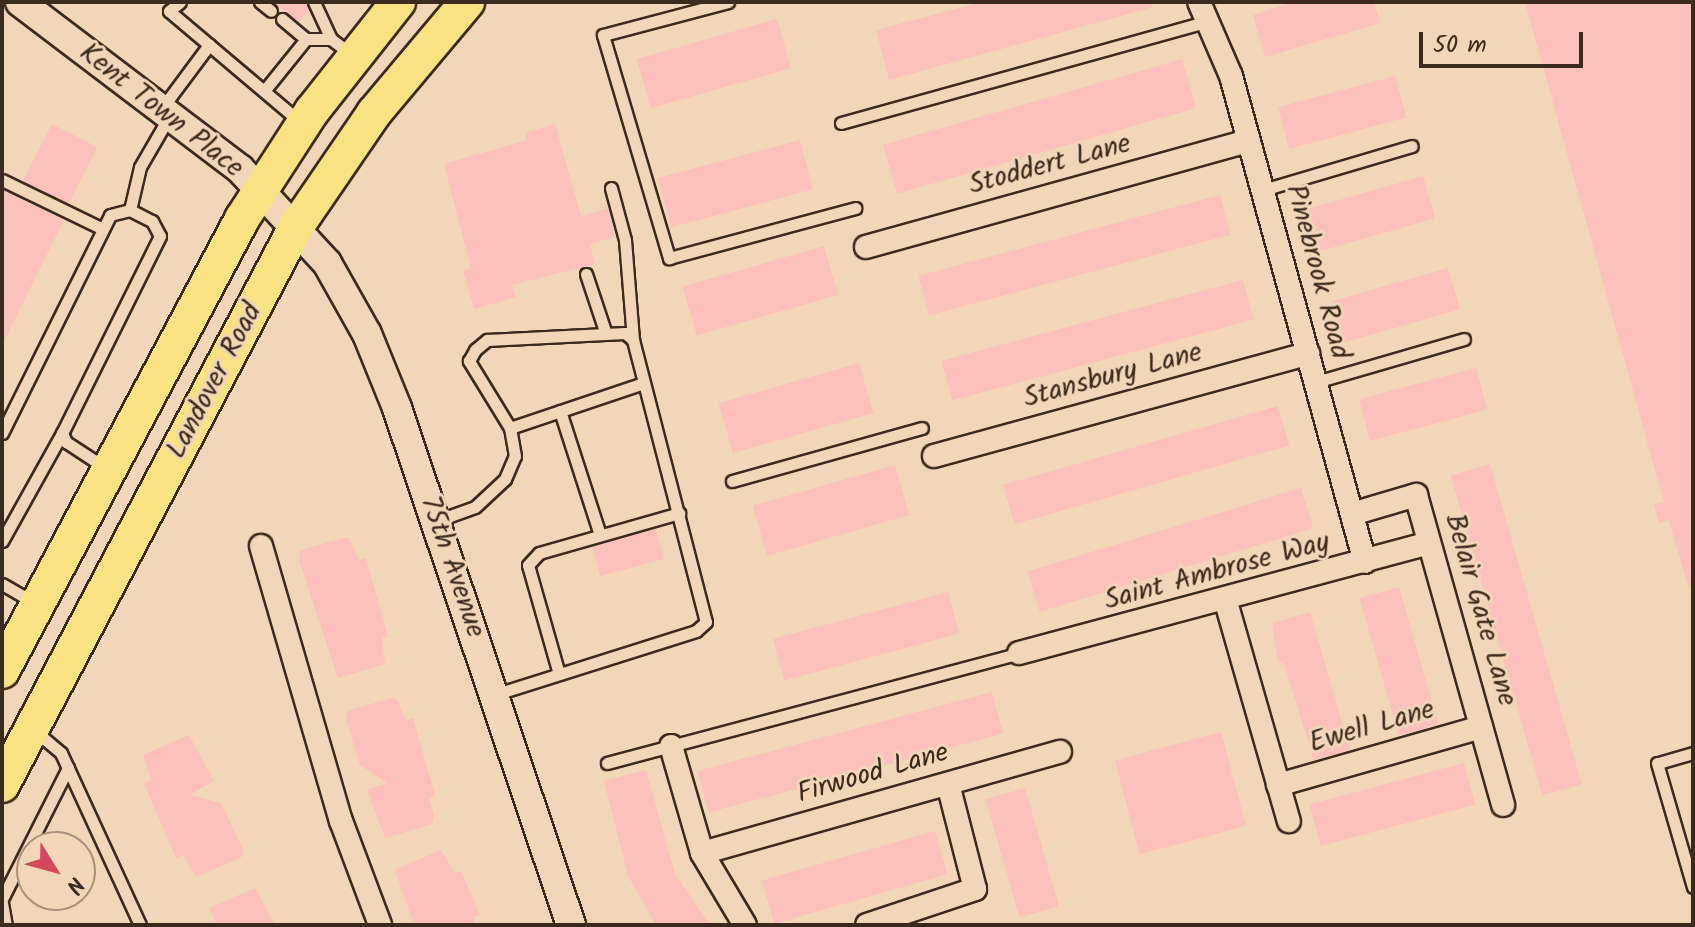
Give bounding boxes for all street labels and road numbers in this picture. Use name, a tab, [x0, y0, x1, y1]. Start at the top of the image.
street label: Kent Town Place	[72, 36, 250, 186]
street label: Stoddert Lane	[965, 127, 1135, 203]
street label: Pinebrook Road	[1278, 181, 1356, 363]
street label: Landover Road	[160, 298, 270, 464]
street label: Stansbury Lane	[1020, 336, 1206, 416]
street label: 75th Avenue	[412, 492, 492, 642]
street label: Belair Gate Lane	[1437, 510, 1523, 710]
street label: Saint Ambrose Way	[1101, 526, 1333, 618]
street label: Ewell Lane	[1306, 693, 1438, 761]
street label: Firwood Lane	[793, 736, 953, 812]

